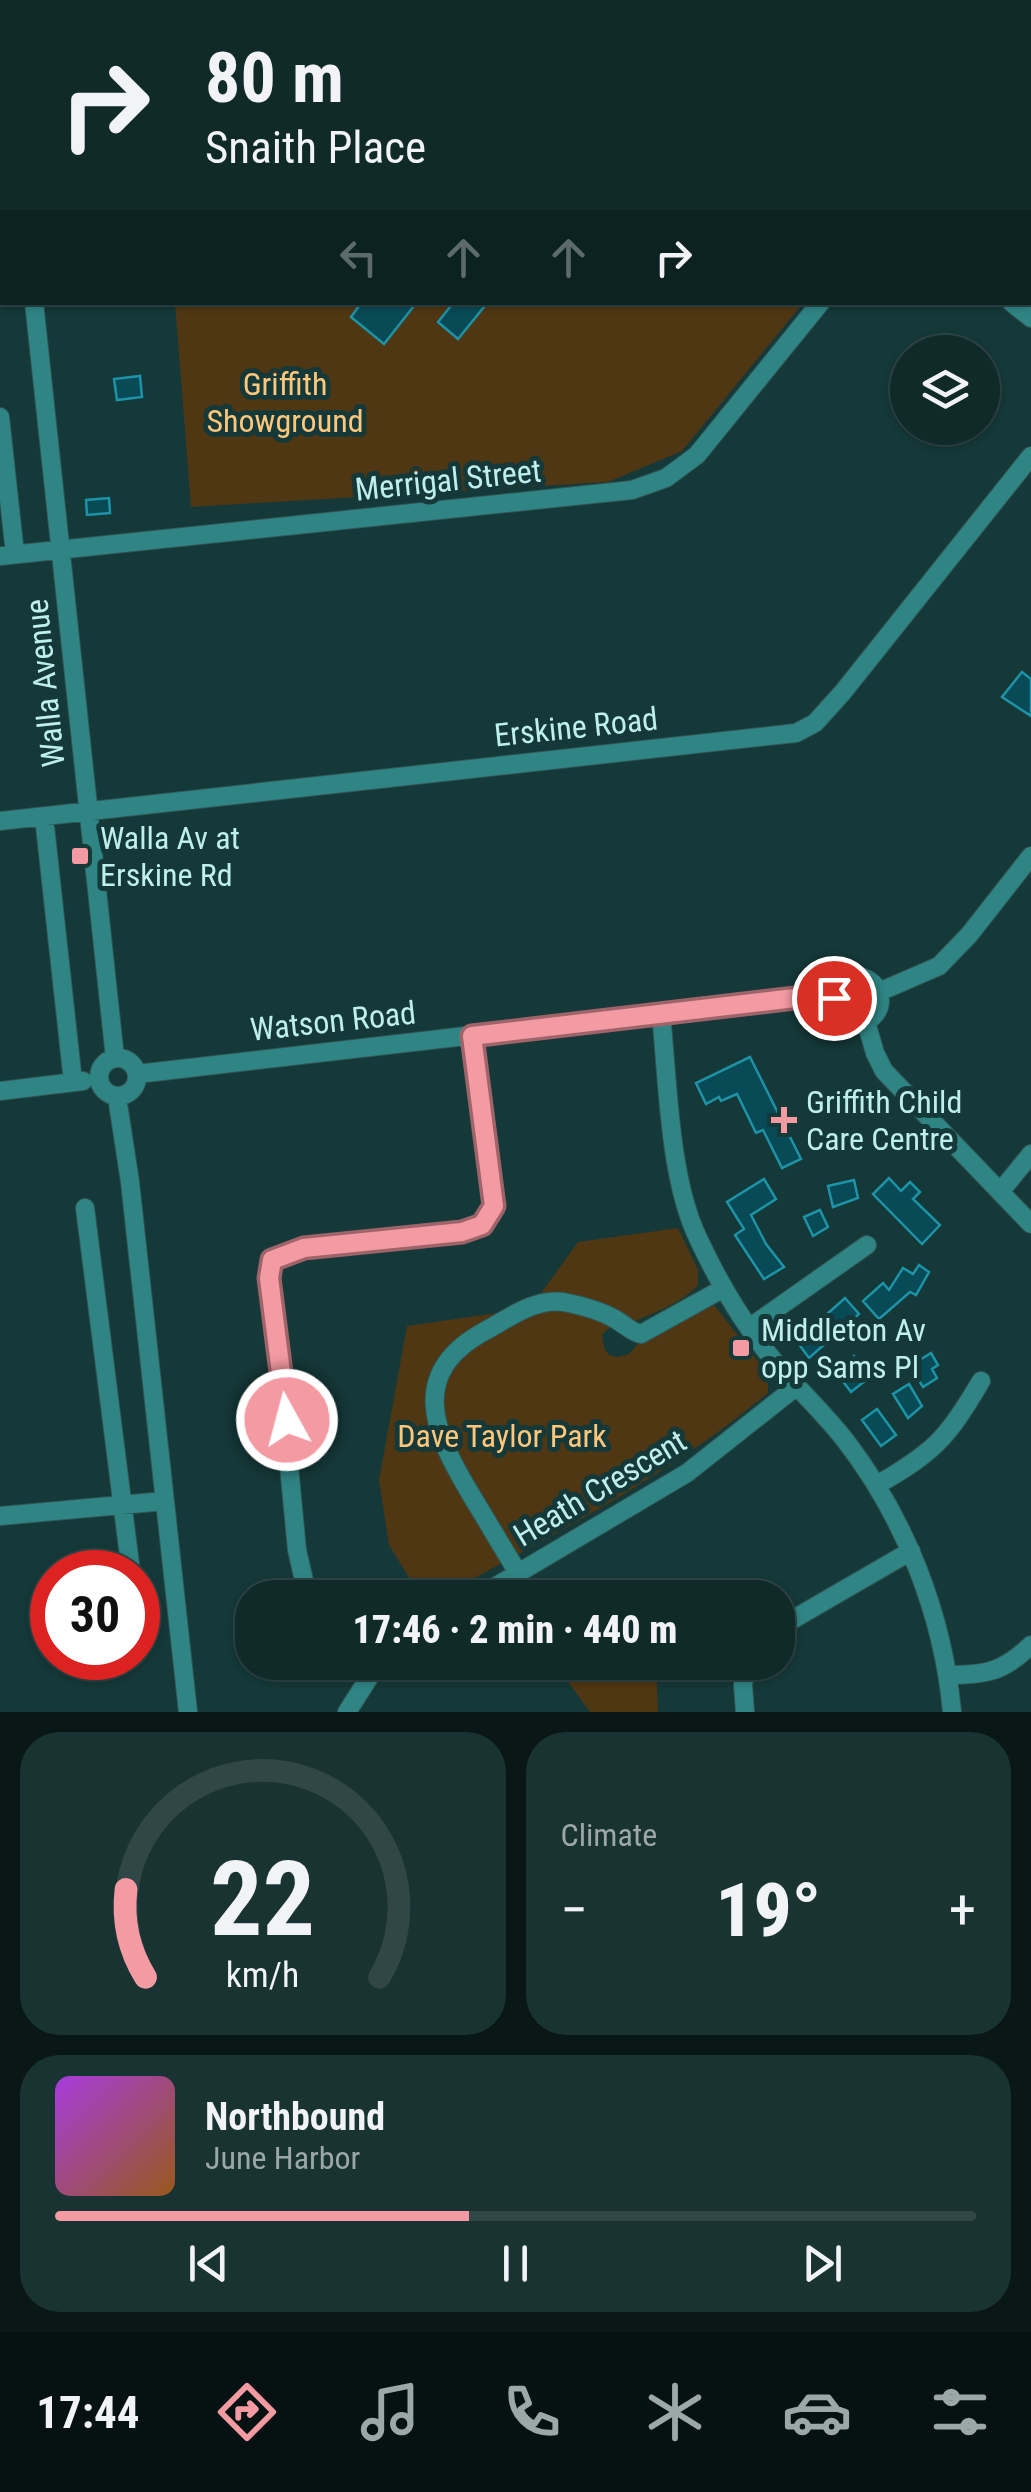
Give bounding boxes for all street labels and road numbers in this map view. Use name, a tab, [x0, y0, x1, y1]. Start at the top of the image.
street label: Merrigal Street	[353, 451, 543, 509]
street label: Walla Avenue	[17, 597, 73, 769]
street label: Erskine Road	[492, 700, 660, 754]
street label: Watson Road	[248, 993, 418, 1049]
street label: Heath Crescent	[507, 1422, 693, 1554]

